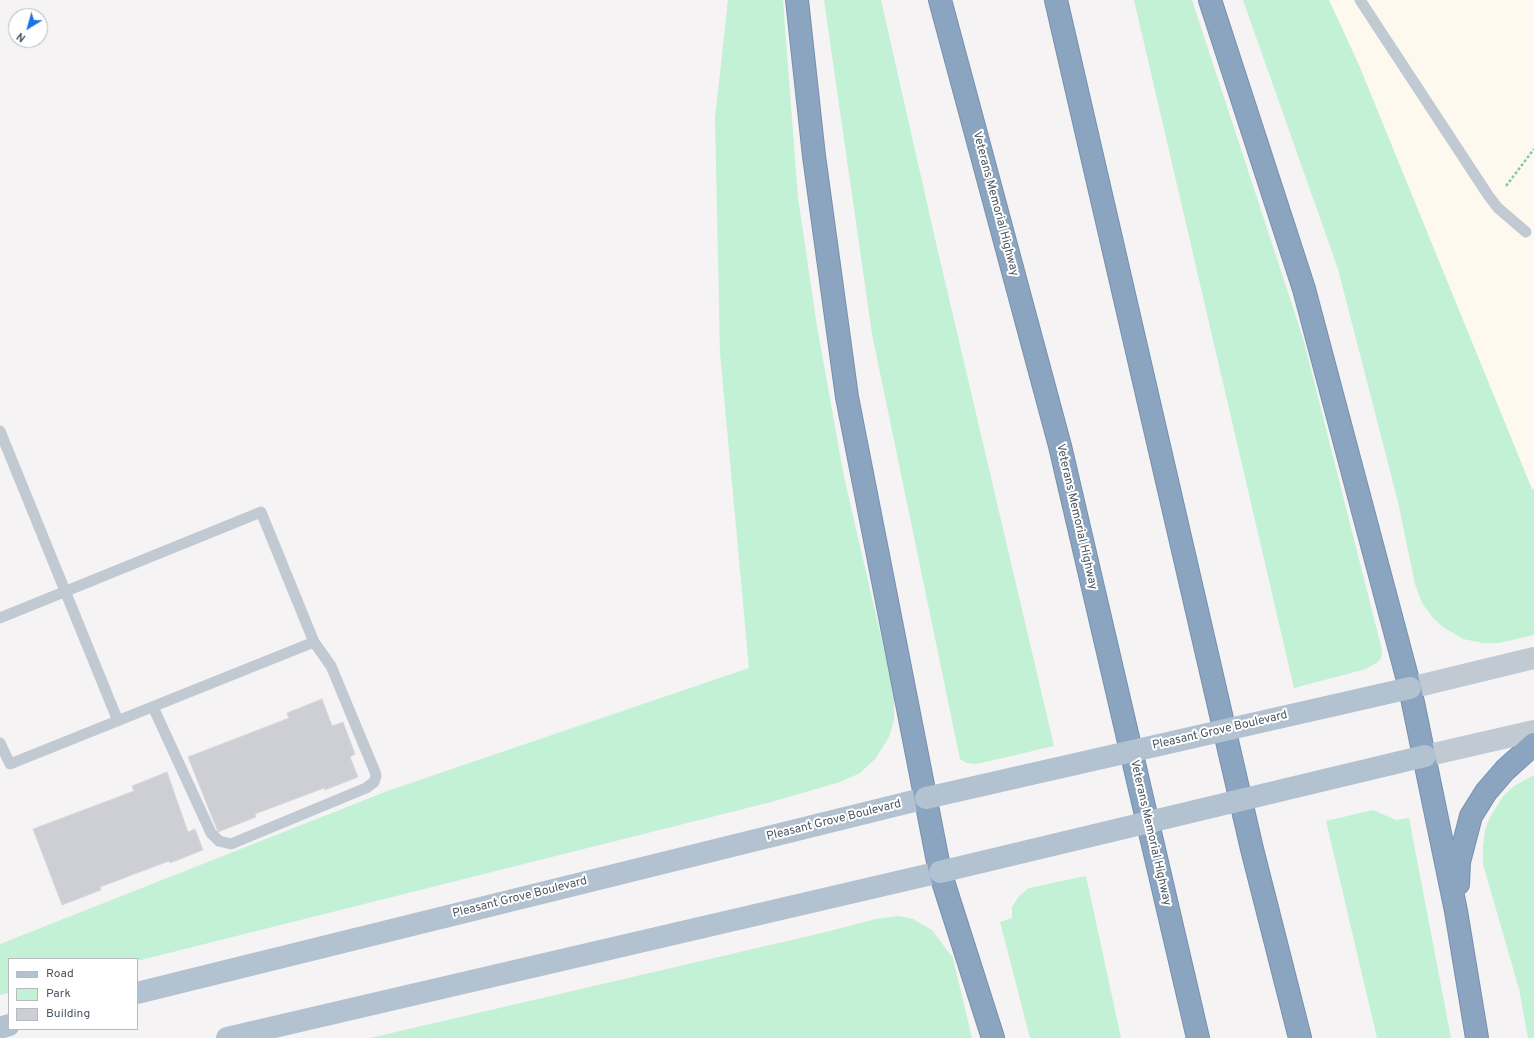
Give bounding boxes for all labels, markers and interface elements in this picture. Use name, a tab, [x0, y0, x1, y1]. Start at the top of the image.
north arrow	[8, 8, 48, 48]
text: N	[14, 29, 29, 45]
street label: Veterans Memorial Highway	[969, 130, 1021, 278]
street label: Veterans Memorial Highway	[1052, 443, 1100, 591]
street label: Pleasant Grove Boulevard	[1151, 708, 1289, 754]
street label: Veterans Memorial Highway	[1126, 759, 1174, 907]
street label: Pleasant Grove Boulevard	[765, 797, 903, 845]
street label: Pleasant Grove Boulevard	[451, 874, 589, 922]
legend	[8, 958, 138, 1030]
text: Road	[46, 966, 74, 982]
text: Park	[46, 986, 71, 1002]
text: Building	[46, 1006, 90, 1022]

